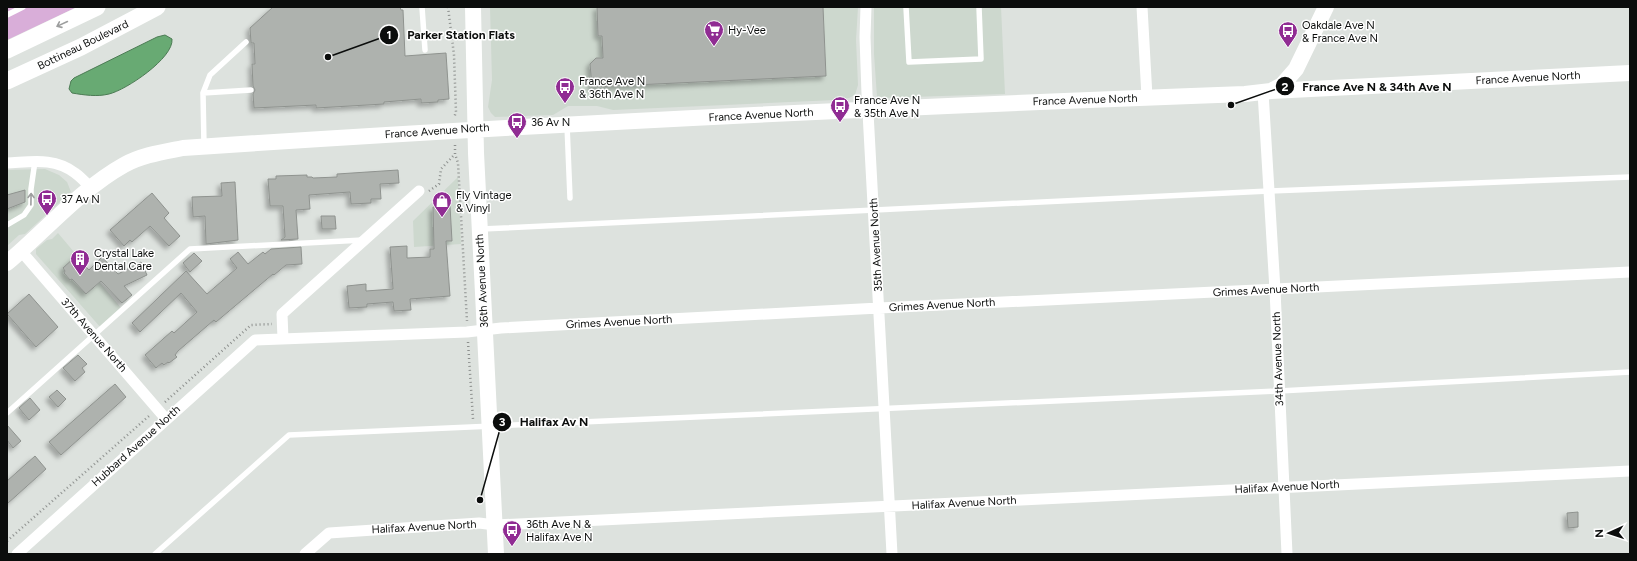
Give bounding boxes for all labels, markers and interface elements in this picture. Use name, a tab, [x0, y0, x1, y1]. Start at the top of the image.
street label: Bottineau Boulevard	[35, 17, 131, 73]
supermarket icon: Hy-Vee	[703, 19, 725, 47]
place label: Oakdale Ave N & France Ave N	[1302, 19, 1378, 45]
bus stop icon: Oakdale Ave N & France Ave N	[1277, 20, 1299, 48]
one-way arrow	[56, 21, 68, 28]
callout: Parker Station Flats	[379, 23, 522, 47]
place label: Hy-Vee	[728, 24, 766, 37]
text: 1	[386, 28, 392, 42]
text: Parker Station Flats	[407, 28, 515, 42]
street label: France Avenue North	[1475, 69, 1581, 87]
callout: France Ave N & 34th Ave N	[1275, 74, 1460, 98]
place label: France Ave N & 36th Ave N	[579, 75, 645, 101]
bus stop icon: France Ave N & 36th Ave N	[554, 76, 576, 104]
text: 2	[1282, 80, 1289, 94]
text: France Ave N & 34th Ave N	[1302, 80, 1452, 94]
street label: France Avenue North	[1032, 92, 1138, 108]
place label: France Ave N & 35th Ave N	[854, 94, 920, 120]
bus stop icon: France Ave N & 35th Ave N	[829, 95, 851, 123]
street label: France Avenue North	[708, 106, 814, 124]
bus stop icon: 36 Av N	[506, 111, 528, 139]
place label: 36 Av N	[531, 116, 570, 129]
street label: France Avenue North	[384, 121, 490, 141]
bus stop icon: 37 Av N	[36, 188, 58, 216]
place label: Fly Vintage & Vinyl	[456, 189, 511, 215]
shop icon: Fly Vintage & Vinyl	[431, 190, 453, 218]
one-way arrow	[27, 193, 35, 206]
place label: 37 Av N	[61, 193, 100, 206]
street label: 35th Avenue North	[867, 198, 885, 292]
street label: 36th Avenue North	[473, 234, 491, 328]
place label: Crystal Lake Dental Care	[94, 247, 154, 273]
building icon: Crystal Lake Dental Care	[69, 248, 91, 276]
street label: Grimes Avenue North	[1212, 281, 1320, 299]
street label: 37th Avenue North	[58, 295, 130, 375]
street label: Grimes Avenue North	[888, 296, 996, 314]
street label: 34th Avenue North	[1270, 311, 1286, 407]
street label: Grimes Avenue North	[565, 313, 673, 331]
street label: Hubbard Avenue North	[89, 403, 183, 489]
callout: Halifax Av N	[492, 410, 597, 434]
text: 3	[499, 415, 506, 429]
text: Halifax Av N	[520, 415, 588, 429]
street label: Halifax Avenue North	[1234, 478, 1340, 496]
street label: Halifax Avenue North	[911, 494, 1017, 512]
north arrow	[1589, 513, 1629, 553]
street label: Halifax Avenue North	[371, 518, 477, 536]
place label: 36th Ave N & Halifax Ave N	[526, 518, 593, 544]
bus stop icon: 36th Ave N & Halifax Ave N	[501, 519, 523, 547]
text: N	[1593, 529, 1606, 538]

